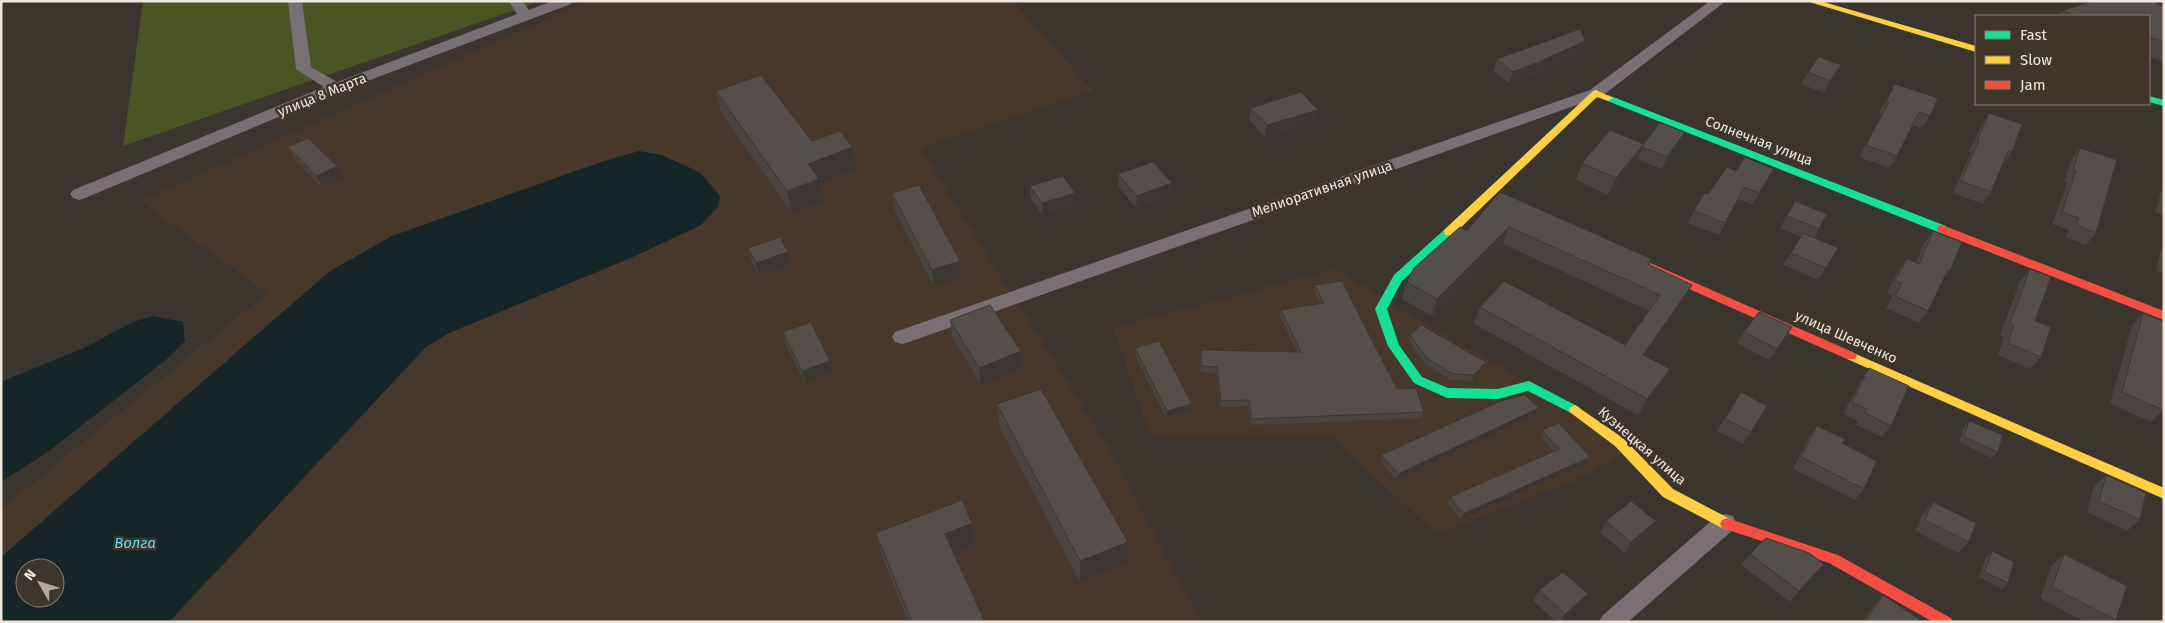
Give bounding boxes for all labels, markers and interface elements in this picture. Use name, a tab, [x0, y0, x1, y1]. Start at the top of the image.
legend	[1975, 15, 2150, 105]
text: Fast	[2020, 26, 2047, 44]
text: Slow	[2020, 51, 2052, 69]
street label: улица 8 Марта	[275, 70, 369, 120]
text: Jam	[2020, 76, 2046, 94]
street label: Солнечная улица	[1703, 113, 1815, 169]
street label: Мелиоративная улица	[1250, 157, 1394, 221]
street label: улица Шевченко	[1792, 307, 1900, 367]
street label: Кузнецкая улица	[1595, 403, 1689, 489]
water label: Волга	[114, 534, 156, 552]
north arrow	[15, 558, 65, 608]
text: N	[21, 566, 40, 584]

